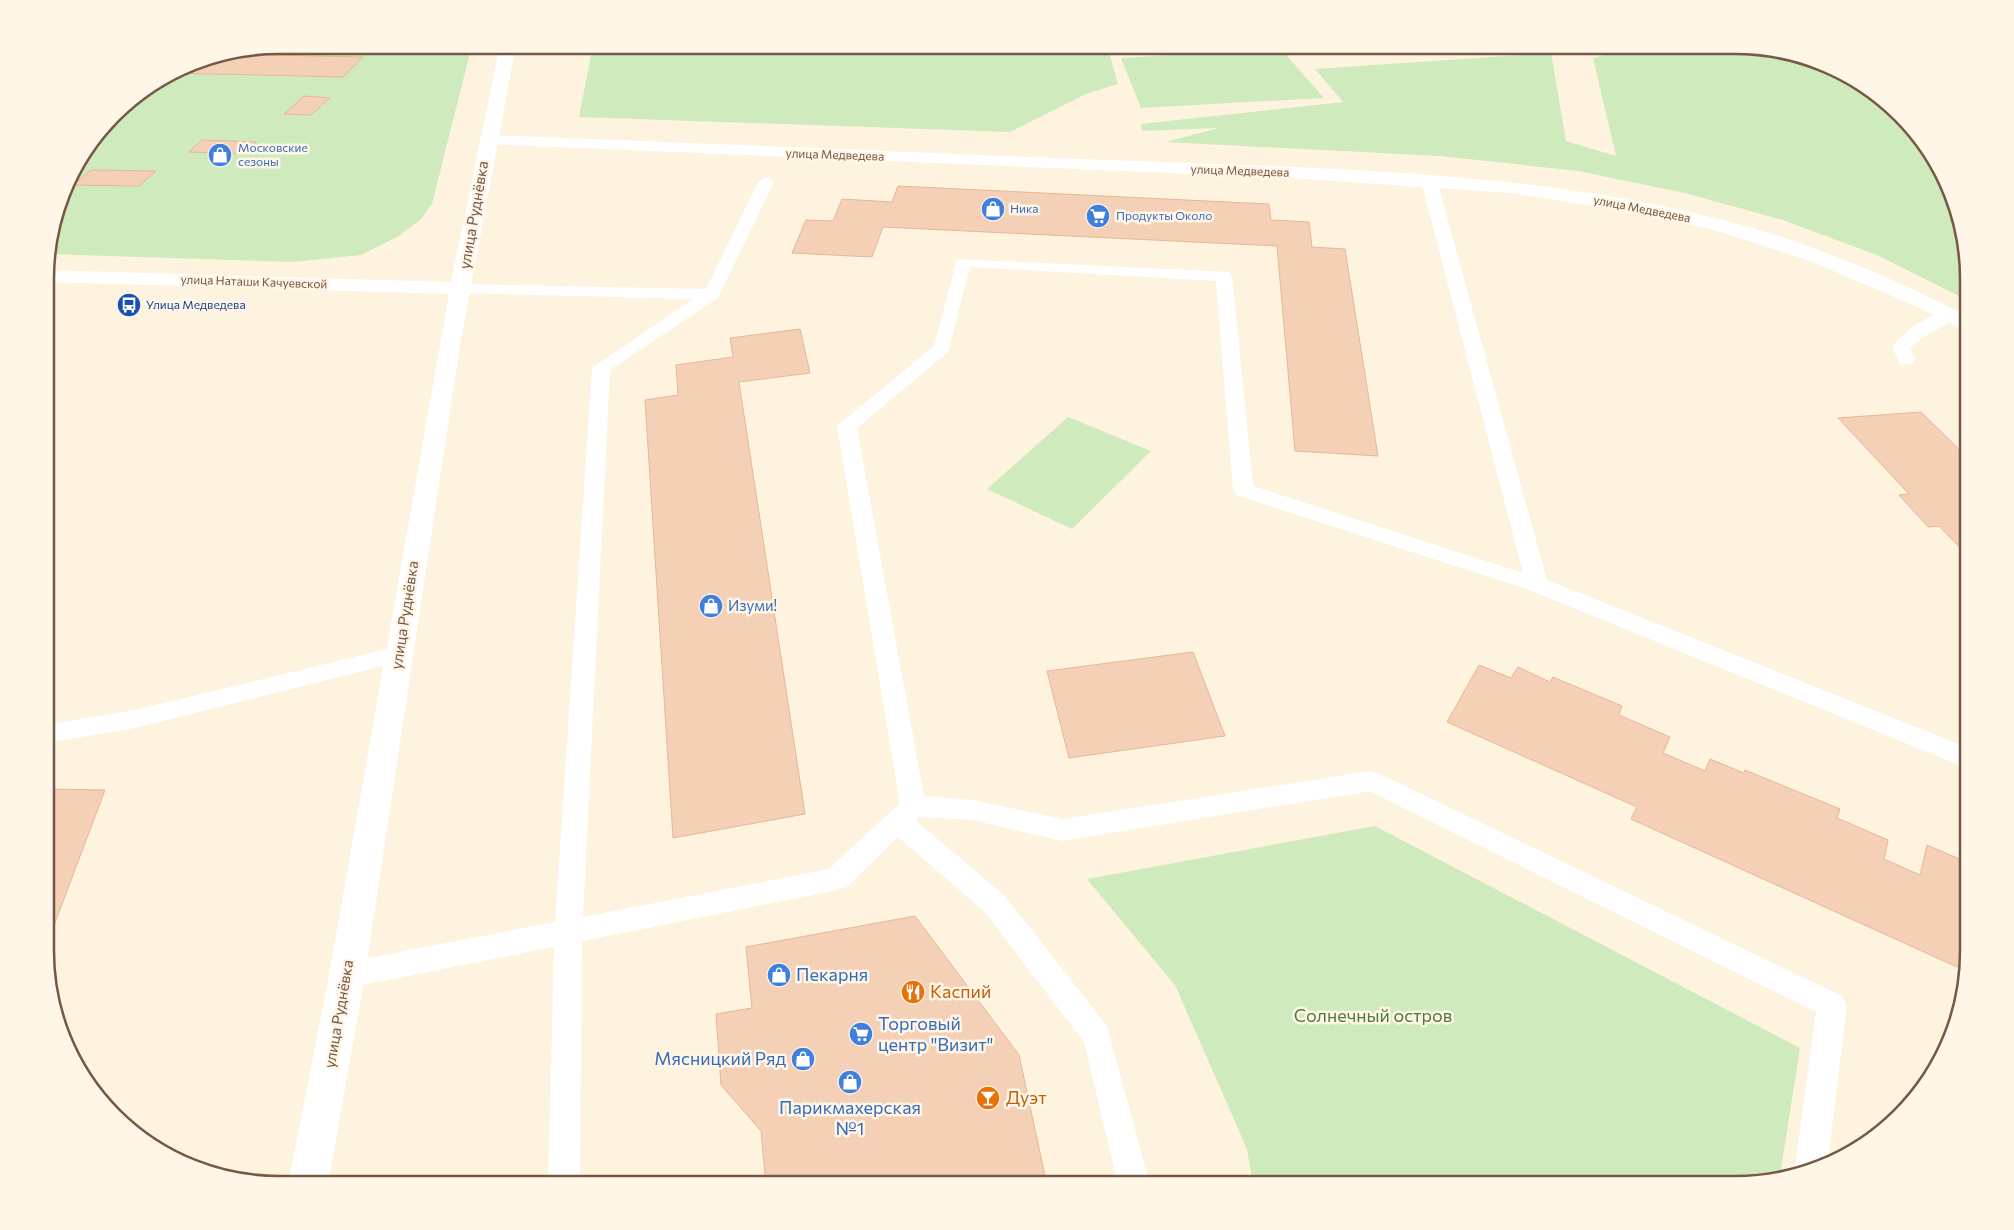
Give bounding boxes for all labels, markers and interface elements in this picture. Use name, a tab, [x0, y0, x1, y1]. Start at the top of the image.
place label: Московские сезоны	[238, 140, 308, 168]
shop icon: Московские сезоны	[207, 142, 233, 168]
street label: улица Медведева	[786, 145, 885, 163]
street label: улица Руднёвка	[455, 159, 491, 270]
street label: улица Медведева	[1191, 161, 1290, 179]
street label: улица Медведева	[1592, 192, 1692, 224]
shop icon: Ника	[980, 196, 1006, 222]
place label: Ника	[1010, 201, 1039, 215]
supermarket icon: Продукты Около	[1085, 203, 1111, 229]
place label: Продукты Около	[1116, 208, 1212, 222]
street label: улица Наташи Качуевской	[180, 271, 328, 291]
bus stop icon: Улица Медведева	[116, 292, 142, 318]
place label: Улица Медведева	[146, 297, 246, 311]
street label: улица Руднёвка	[387, 559, 421, 670]
shop icon: Изуми!	[698, 593, 724, 619]
place label: Изуми!	[728, 596, 777, 614]
street label: улица Руднёвка	[320, 958, 356, 1069]
shop icon: Пекарня	[766, 962, 792, 988]
place label: Пекарня	[796, 963, 868, 985]
restaurant icon: Каспий	[900, 979, 926, 1005]
place label: Каспий	[930, 980, 991, 1002]
park label: Солнечный остров	[1294, 1004, 1452, 1026]
place label: Торговый центр "Визит"	[878, 1012, 993, 1055]
supermarket icon: Торговый центр "Визит"	[848, 1021, 874, 1047]
shop icon: Мясницкий Ряд	[790, 1046, 816, 1072]
place label: Мясницкий Ряд	[654, 1047, 786, 1069]
shop icon: Парикмахерская №1	[837, 1069, 863, 1095]
bar icon: Дуэт	[975, 1085, 1001, 1111]
place label: Дуэт	[1006, 1086, 1047, 1108]
place label: Парикмахерская №1	[779, 1096, 921, 1139]

